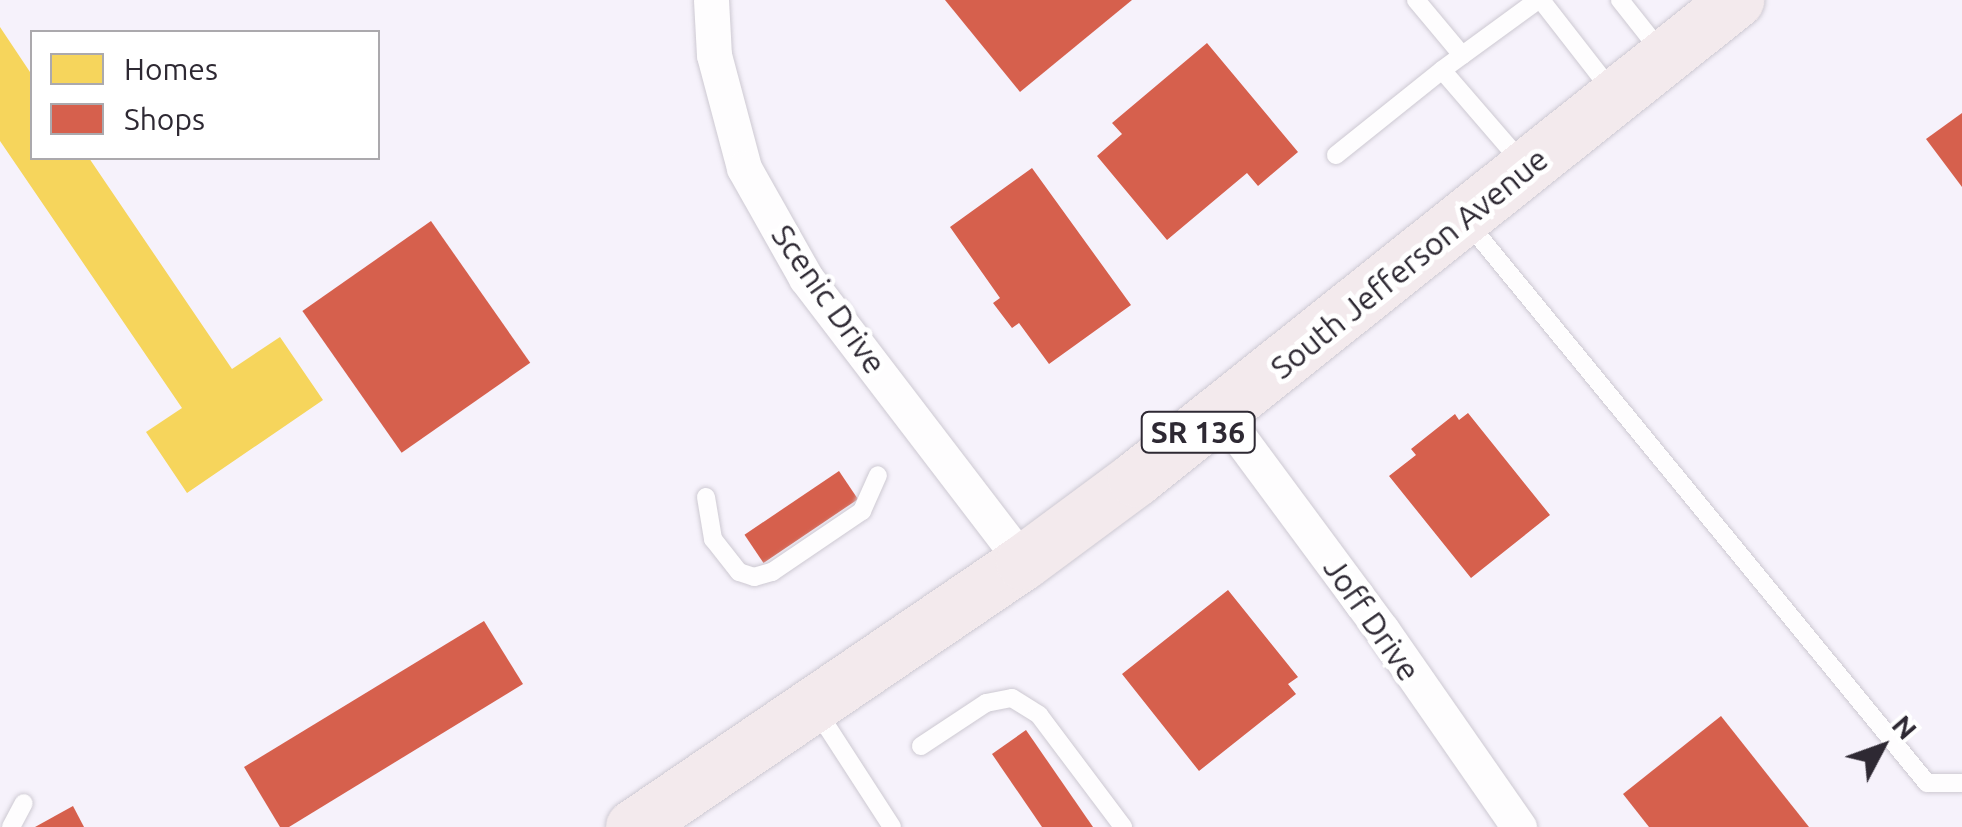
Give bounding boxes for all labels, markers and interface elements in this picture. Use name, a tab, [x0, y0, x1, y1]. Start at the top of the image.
legend	[30, 30, 380, 160]
text: Homes	[124, 52, 218, 86]
text: Shops	[124, 102, 205, 136]
street label: South Jefferson Avenue	[1263, 139, 1555, 387]
street label: Scenic Drive	[764, 217, 894, 381]
road number: SR 136	[1140, 407, 1256, 457]
street label: Joff Drive	[1316, 550, 1428, 688]
north arrow	[1832, 697, 1932, 797]
text: N	[1886, 709, 1924, 745]

